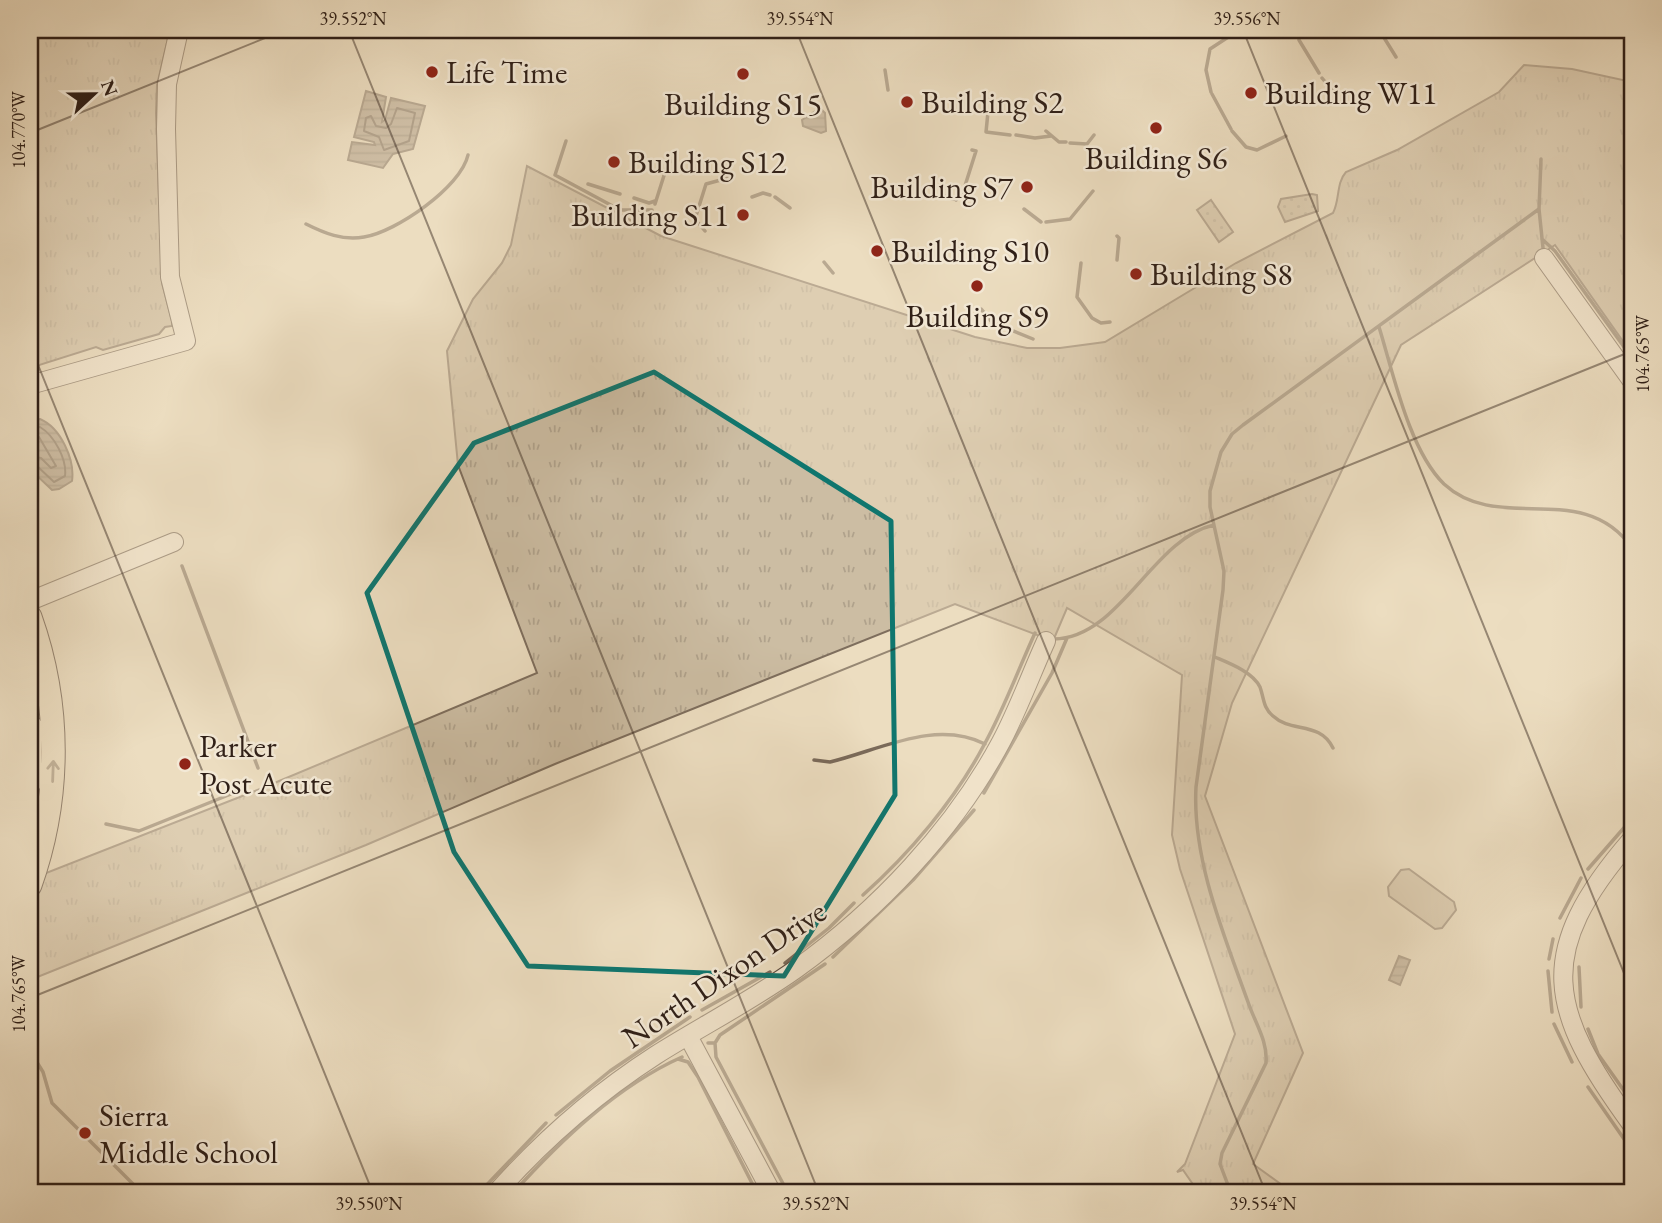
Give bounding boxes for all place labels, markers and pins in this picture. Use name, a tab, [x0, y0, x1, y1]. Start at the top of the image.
place label: Life Time	[446, 51, 567, 93]
marker: Life Time	[424, 64, 440, 80]
marker: Building S15	[735, 66, 751, 82]
place label: Building W11	[1265, 72, 1437, 114]
place label: Building S2	[921, 81, 1064, 123]
place label: Building S15	[664, 83, 822, 125]
marker: Building W11	[1243, 85, 1259, 101]
marker: Building S2	[899, 94, 915, 110]
marker: Building S6	[1148, 120, 1164, 136]
place label: Building S6	[1085, 137, 1227, 179]
place label: Building S12	[628, 141, 787, 183]
marker: Building S12	[606, 154, 622, 170]
place label: Building S7	[870, 166, 1014, 208]
marker: Building S7	[1019, 179, 1035, 195]
place label: Building S11	[571, 194, 729, 236]
marker: Building S11	[735, 207, 751, 223]
place label: Building S10	[891, 230, 1049, 272]
marker: Building S10	[869, 243, 885, 259]
place label: Building S8	[1150, 253, 1293, 295]
marker: Building S8	[1128, 266, 1144, 282]
marker: Building S9	[969, 278, 985, 294]
place label: Building S9	[906, 295, 1048, 337]
place label: Parker Post Acute	[199, 725, 332, 804]
marker: Parker Post Acute	[177, 756, 193, 772]
place label: Sierra Middle School	[99, 1094, 278, 1173]
marker: Sierra Middle School	[77, 1125, 93, 1141]

